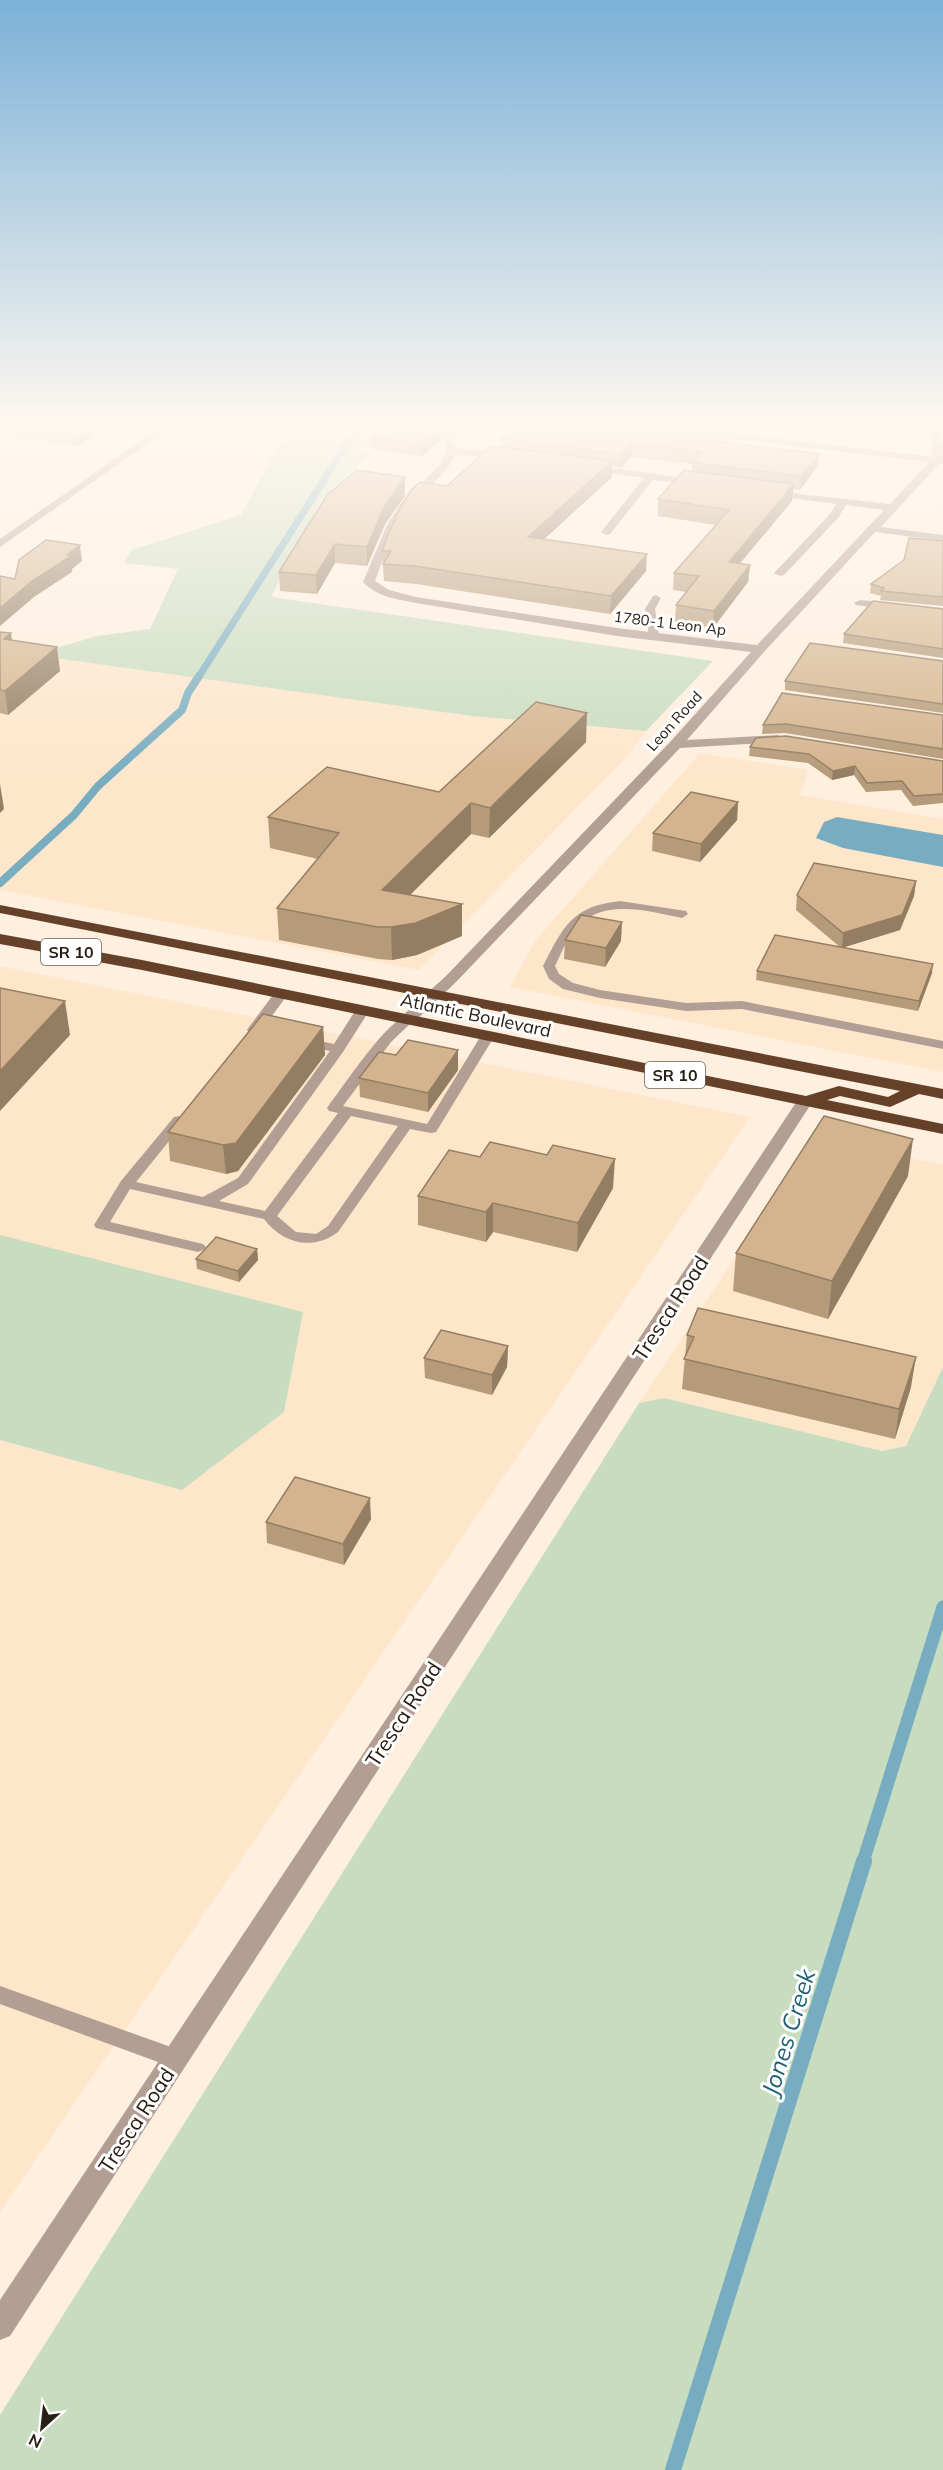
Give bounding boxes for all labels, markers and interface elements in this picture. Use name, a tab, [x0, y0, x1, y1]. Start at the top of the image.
street label: 1780-1 Leon Ap	[613, 607, 727, 639]
street label: Leon Road	[642, 687, 706, 755]
road number: SR 10	[41, 939, 101, 965]
street label: Atlantic Boulevard	[399, 988, 553, 1042]
road number: SR 10	[645, 1062, 705, 1088]
street label: Tresca Road	[626, 1250, 714, 1366]
street label: Tresca Road	[359, 1656, 447, 1772]
water label: Jones Creek	[754, 1965, 822, 2101]
street label: Tresca Road	[92, 2062, 180, 2178]
north arrow	[12, 2398, 72, 2458]
text: N	[25, 2430, 45, 2453]

